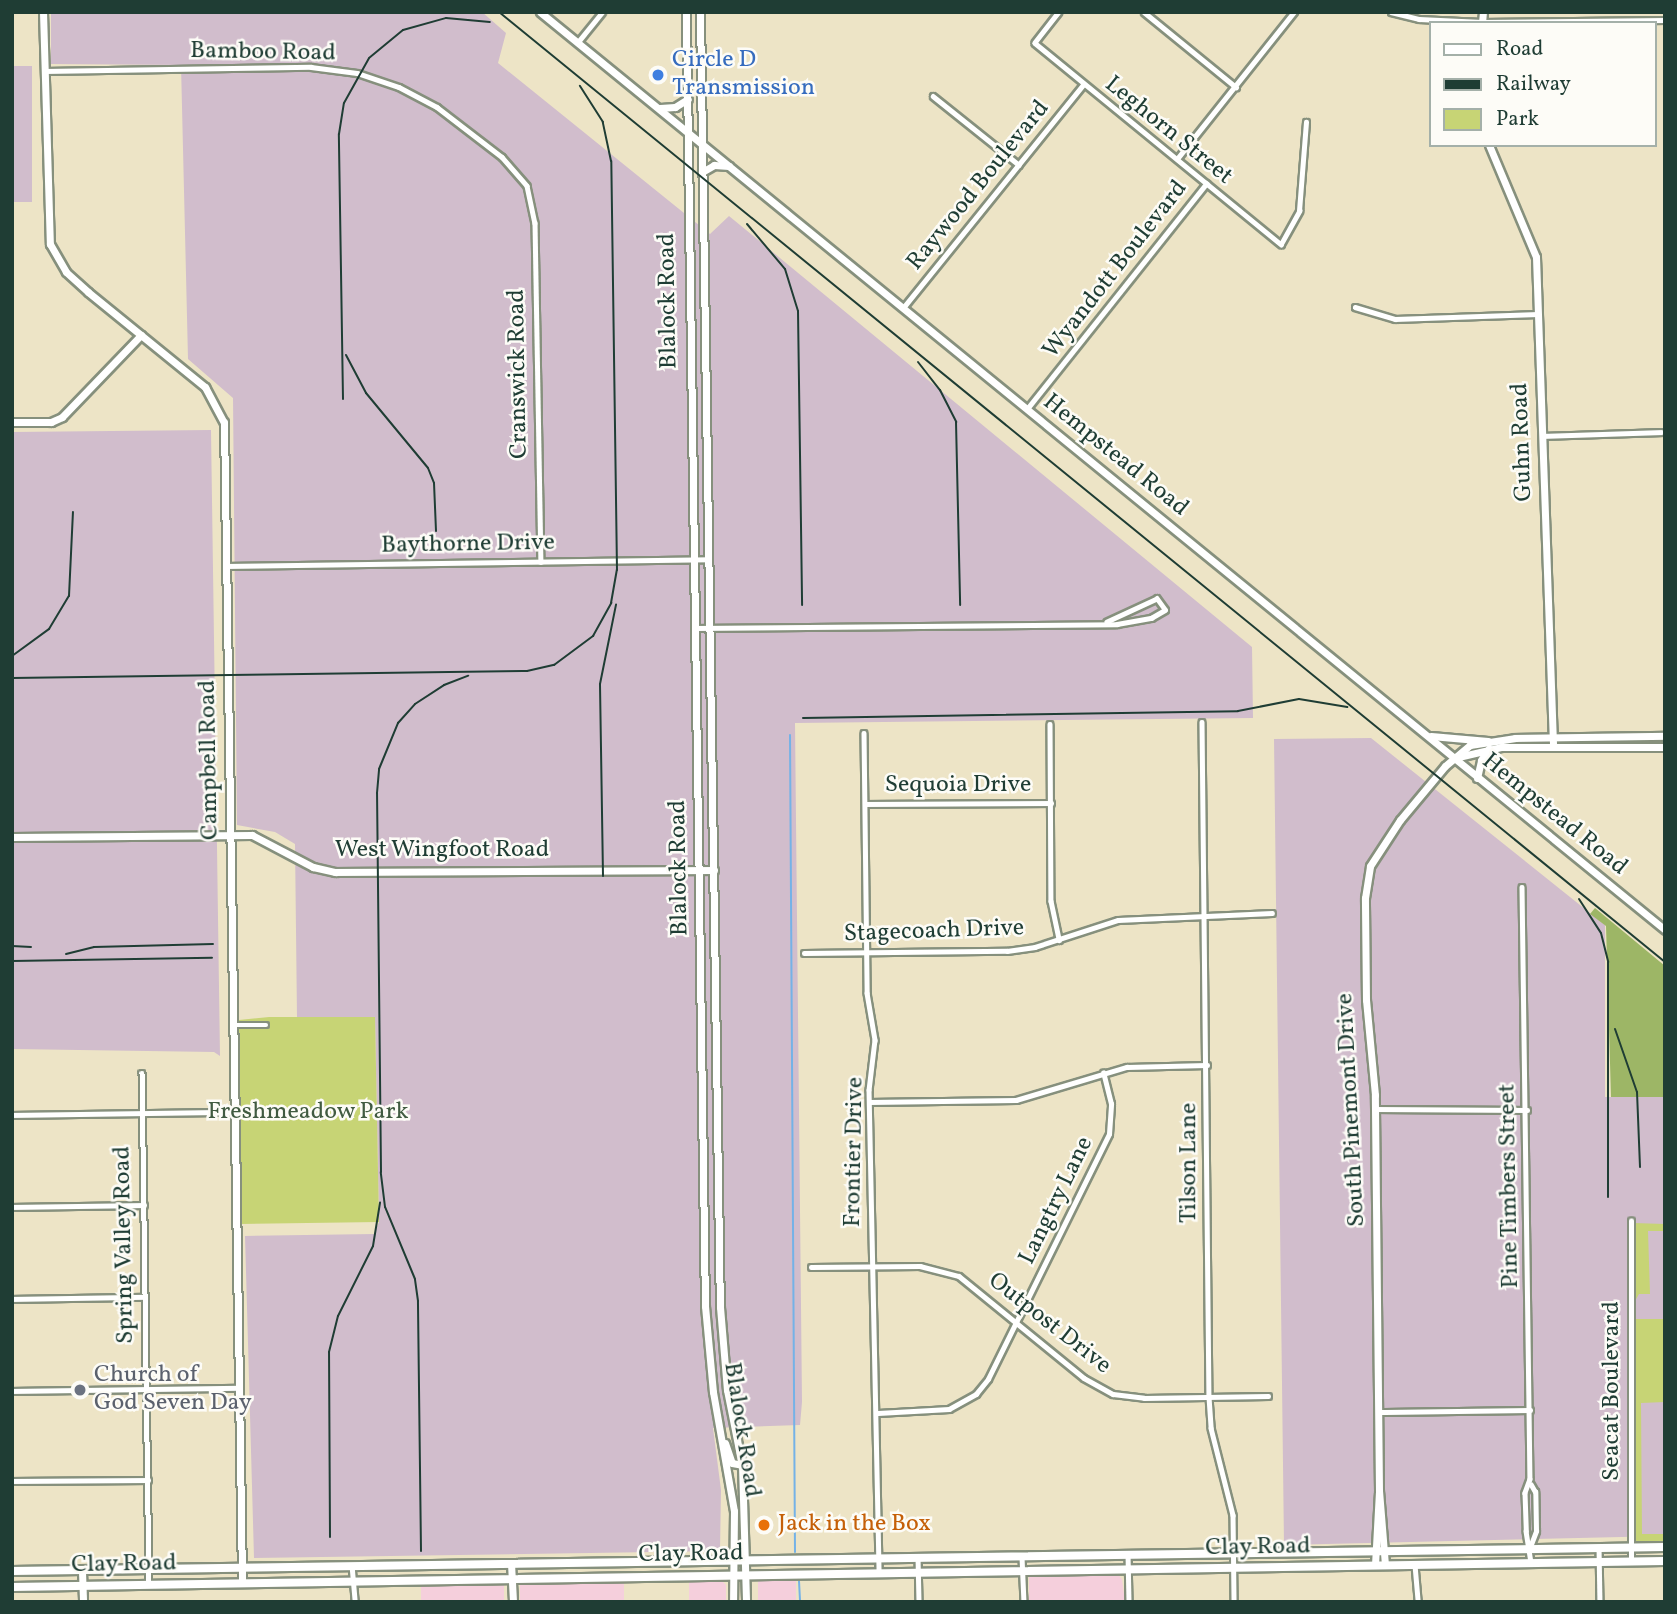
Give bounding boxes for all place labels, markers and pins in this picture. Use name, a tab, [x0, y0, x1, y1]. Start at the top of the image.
place label: Circle D Transmission	[672, 47, 815, 103]
marker: Circle D Transmission	[650, 67, 666, 83]
place label: Church of God Seven Day	[94, 1362, 252, 1418]
marker: Church of God Seven Day	[72, 1382, 88, 1398]
place label: Jack in the Box	[778, 1511, 931, 1539]
marker: Jack in the Box	[756, 1517, 772, 1533]

